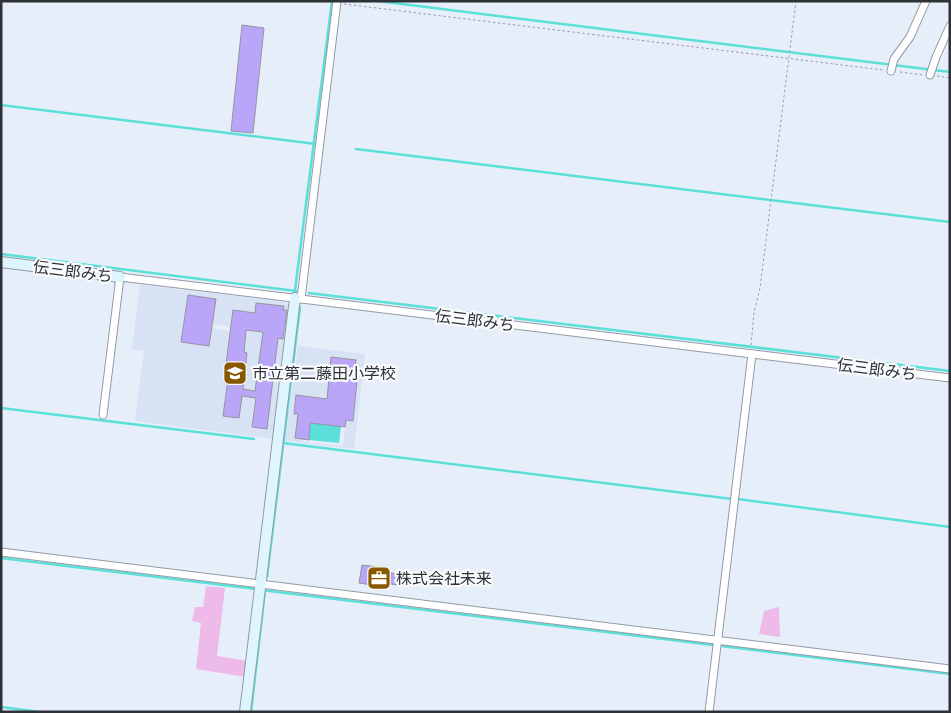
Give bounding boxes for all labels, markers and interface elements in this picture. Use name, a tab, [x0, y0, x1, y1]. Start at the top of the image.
street label: 伝三郎みち	[32, 256, 114, 285]
street label: 伝三郎みち	[434, 305, 516, 334]
street label: 伝三郎みち	[836, 354, 918, 383]
school or university icon: 市立第二藤田小学校	[222, 360, 248, 386]
place label: 市立第二藤田小学校	[252, 363, 396, 382]
office icon: 株式会社未来	[366, 565, 392, 591]
place label: 株式会社未来	[396, 568, 492, 587]

